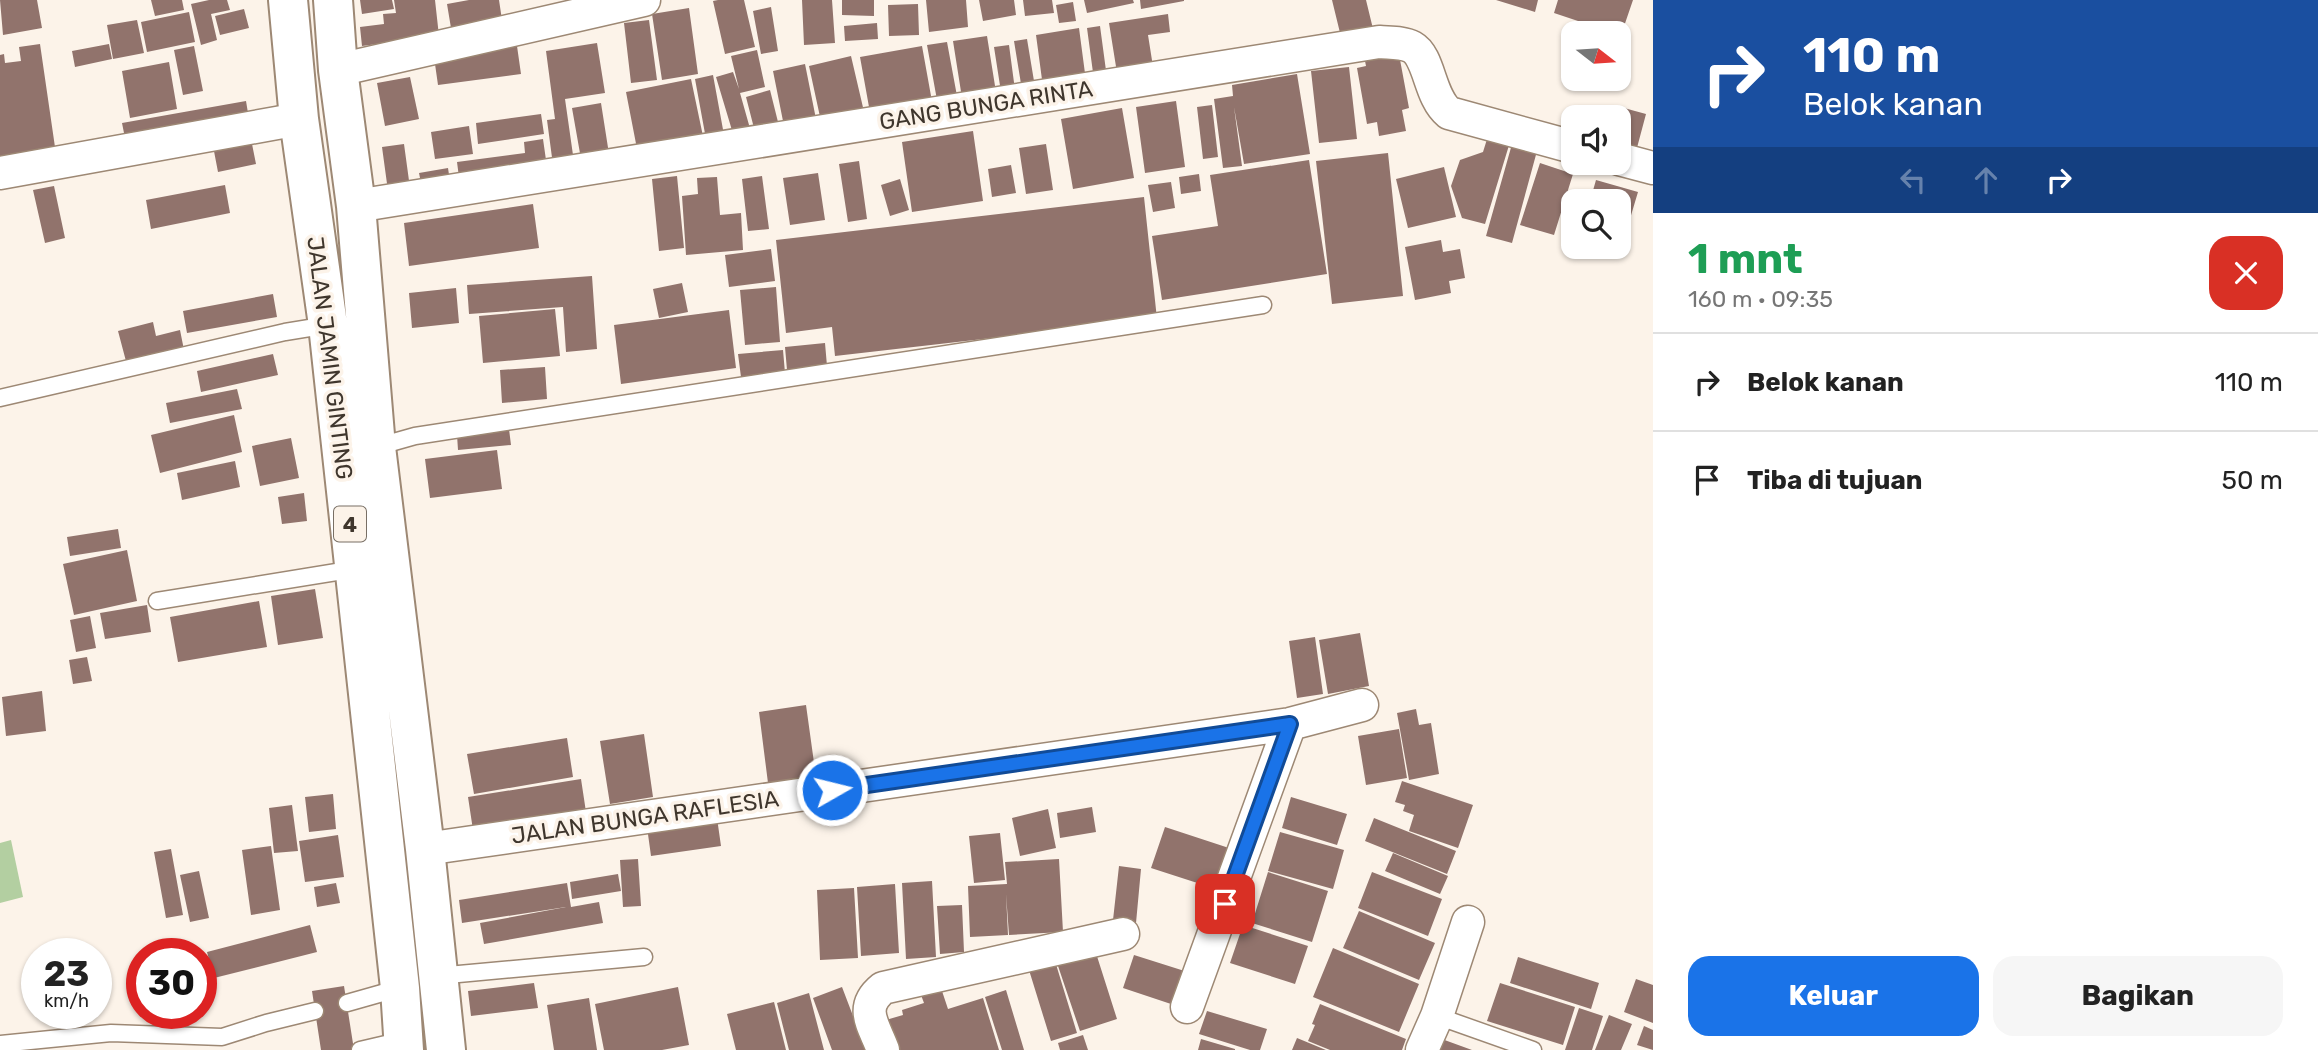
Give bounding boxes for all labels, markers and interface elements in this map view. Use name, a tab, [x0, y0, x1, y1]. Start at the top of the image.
north arrow	[1561, 21, 1631, 91]
map controls	[1561, 21, 1631, 259]
text: 110 m	[1803, 26, 1940, 84]
icon: right	[1688, 28, 1779, 119]
street label: GANG BUNGA RINTA	[877, 74, 1095, 136]
text: Belok kanan	[1803, 85, 1983, 123]
button: sound	[1561, 105, 1631, 175]
icon: left	[1894, 161, 1932, 199]
icon: ahead	[1967, 161, 2005, 199]
icon: right	[2040, 161, 2078, 199]
button: search	[1561, 189, 1631, 259]
text: 1 mnt	[1688, 234, 1803, 284]
street label: JALAN JAMIN GINTING	[301, 235, 359, 481]
button: close	[2209, 236, 2283, 310]
text: 160 m · 09:35	[1688, 285, 1833, 313]
icon: right	[1688, 363, 1726, 401]
text: Belok kanan	[1747, 367, 1904, 398]
text: 110 m	[2215, 367, 2283, 398]
icon: arrive	[1688, 461, 1726, 499]
text: Tiba di tujuan	[1747, 465, 1922, 496]
text: 50 m	[2222, 465, 2283, 496]
road number: 4	[334, 506, 366, 542]
position arrow	[795, 753, 869, 827]
street label: JALAN BUNGA RAFLESIA	[510, 784, 780, 850]
pin	[1195, 874, 1255, 934]
icon: arrive	[1206, 885, 1244, 923]
speed limit sign: 30	[126, 938, 217, 1029]
text: 23	[44, 953, 89, 995]
button: Keluar	[1688, 956, 1979, 1036]
button: Bagikan	[1993, 956, 2283, 1036]
text: km/h	[44, 990, 89, 1012]

